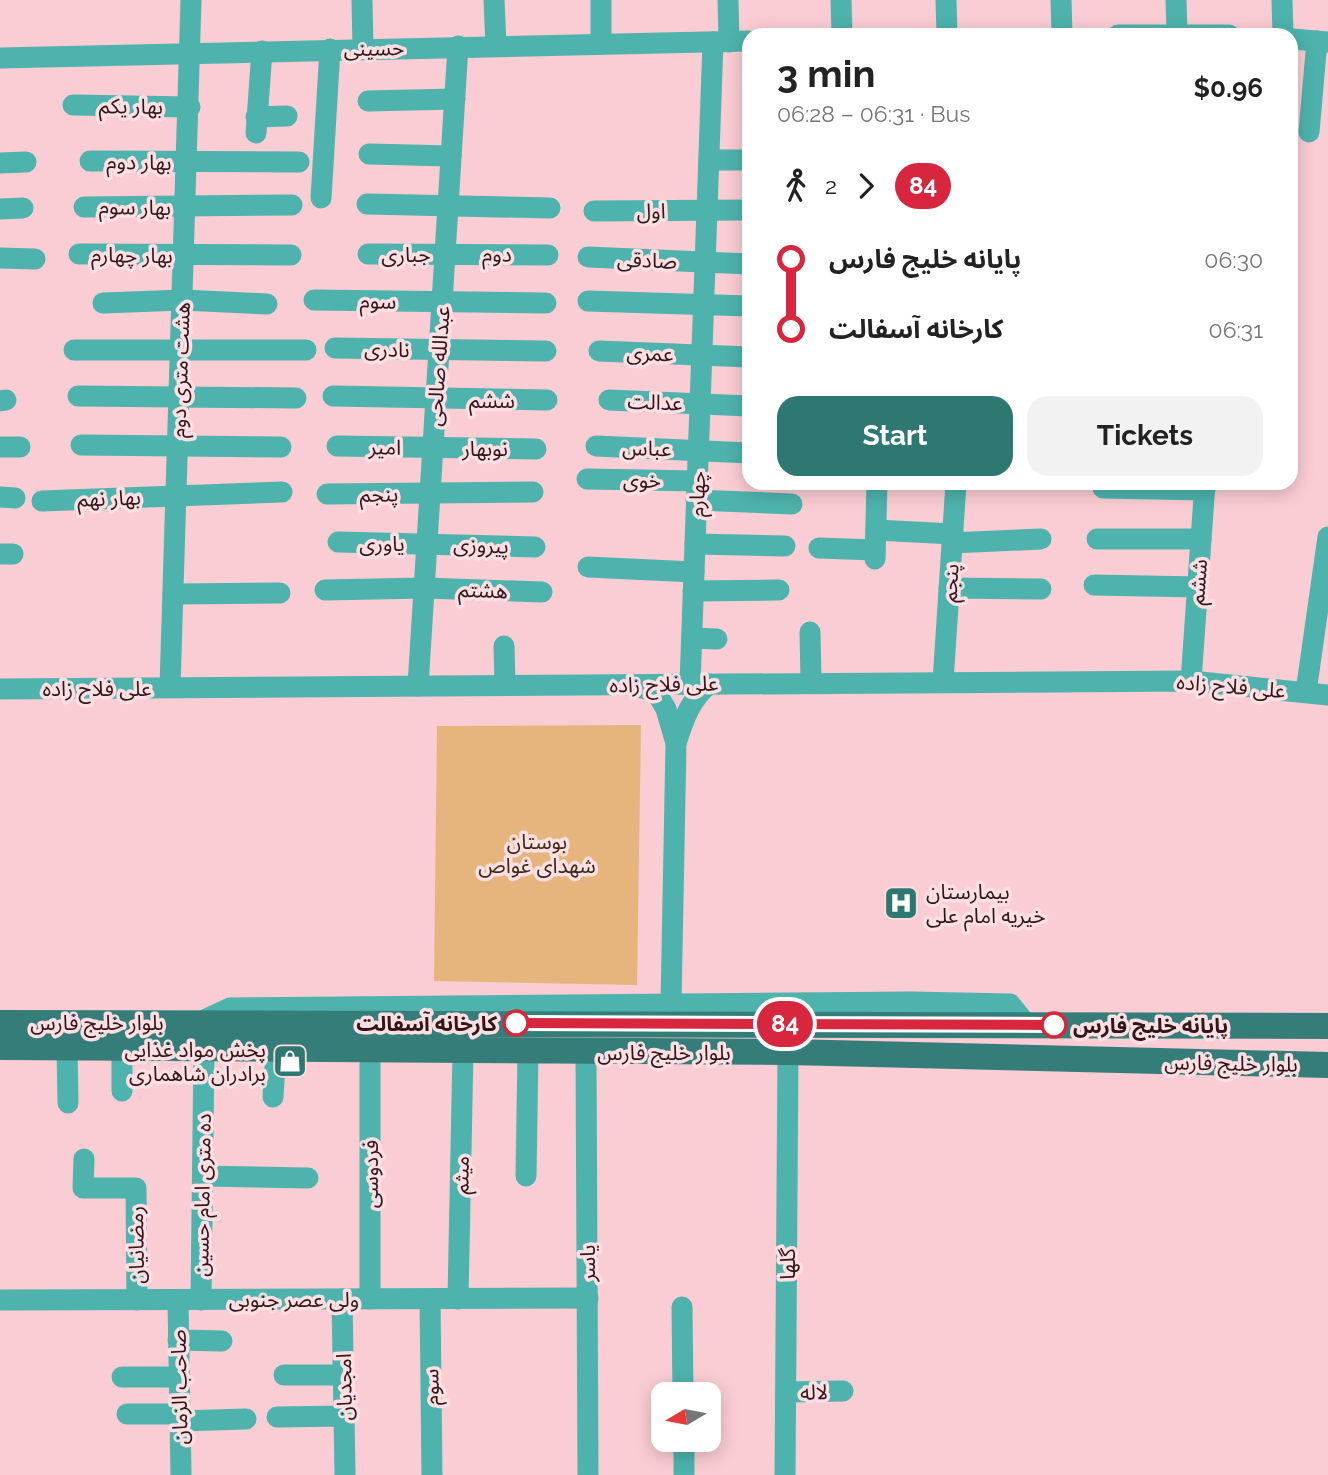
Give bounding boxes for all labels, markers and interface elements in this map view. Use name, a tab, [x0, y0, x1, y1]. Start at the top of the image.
street label: حسینی	[343, 35, 405, 61]
text: 3 min	[777, 51, 875, 96]
text: $0.96	[1194, 73, 1263, 103]
street label: بهار یکم	[99, 93, 163, 122]
text: 06:28 – 06:31 · Bus	[777, 100, 970, 127]
street label: بهار دوم	[106, 149, 172, 179]
icon: walk	[777, 167, 815, 205]
icon: forward	[847, 167, 885, 205]
text: 84	[909, 171, 937, 200]
text: 2	[825, 172, 837, 199]
street label: بهار سوم	[99, 194, 171, 224]
street label: اول	[636, 198, 666, 224]
street label: دوم	[482, 241, 512, 271]
street label: بهار چهارم	[91, 242, 173, 272]
street label: جباری	[381, 242, 431, 267]
text: پایانه خلیج فارس	[829, 244, 1021, 274]
street label: صادقی	[617, 246, 677, 274]
text: 06:30	[1204, 246, 1263, 273]
street label: سوم	[359, 288, 396, 318]
street label: هشت متری دوم	[165, 301, 199, 439]
street label: عبدالله صالحی	[421, 305, 455, 427]
text: کارخانه آسفالت	[829, 314, 1003, 344]
text: 06:31	[1209, 316, 1263, 343]
street label: نادری	[364, 336, 410, 362]
street label: عمری	[626, 340, 674, 366]
street label: ششم	[469, 388, 515, 416]
street label: عدالت	[627, 389, 683, 415]
button: Start	[777, 396, 1013, 476]
button: Tickets	[1027, 396, 1263, 476]
street label: امیر	[368, 434, 401, 460]
street label: عباس	[622, 435, 672, 461]
street label: نوبهار	[461, 436, 508, 461]
street label: خوی	[623, 467, 661, 493]
street label: چهارم	[684, 470, 714, 518]
street label: پنجم	[359, 481, 399, 510]
street label: بهار نهم	[77, 484, 141, 515]
street label: یاوری	[359, 531, 405, 556]
street label: پیروزی	[453, 532, 509, 560]
street label: ششم	[1184, 558, 1215, 606]
street label: پنجم	[937, 563, 966, 603]
street label: هشتم	[458, 577, 508, 606]
street label: علی فلاح زاده	[1175, 669, 1286, 706]
street label: علی فلاح زاده	[609, 671, 719, 700]
street label: علی فلاح زاده	[42, 676, 152, 704]
park label: بوستان شهدای غواص	[478, 829, 596, 878]
place label: بیمارستان خیریه امام علی	[926, 879, 1046, 932]
hospital icon: بیمارستان خیریه امام علی	[882, 884, 920, 922]
line badge: 84	[754, 1001, 816, 1047]
text: 84	[771, 1009, 799, 1038]
street label: بلوار خلیج فارس	[30, 1010, 164, 1038]
marker: کارخانه آسفالت	[503, 1010, 529, 1036]
place label: کارخانه آسفالت	[356, 1011, 497, 1036]
marker: پایانه خلیج فارس	[1041, 1012, 1067, 1038]
place label: پایانه خلیج فارس	[1073, 1013, 1228, 1041]
place label: پخش مواد غذایی برادران شاهماری	[125, 1037, 266, 1086]
street label: بلوار خلیج فارس	[597, 1040, 731, 1068]
shop icon: پخش مواد غذایی برادران شاهماری	[271, 1042, 309, 1080]
street label: بلوار خلیج فارس	[1164, 1049, 1298, 1080]
street label: ده متری امام حسین	[188, 1113, 220, 1277]
street label: فردوسی	[358, 1140, 383, 1208]
street label: میثم	[448, 1156, 477, 1195]
street label: رمضانیان	[123, 1206, 149, 1284]
street label: یاسر	[575, 1244, 600, 1283]
street label: گلها	[775, 1248, 800, 1280]
street label: ولی عصر جنوبی	[229, 1287, 359, 1312]
street label: صاحب الزمان	[165, 1329, 193, 1445]
street label: امجدیان	[331, 1353, 357, 1421]
street label: سوم	[418, 1368, 448, 1405]
street label: لاله	[800, 1379, 828, 1405]
north arrow	[651, 1382, 721, 1452]
map controls	[651, 1382, 721, 1452]

